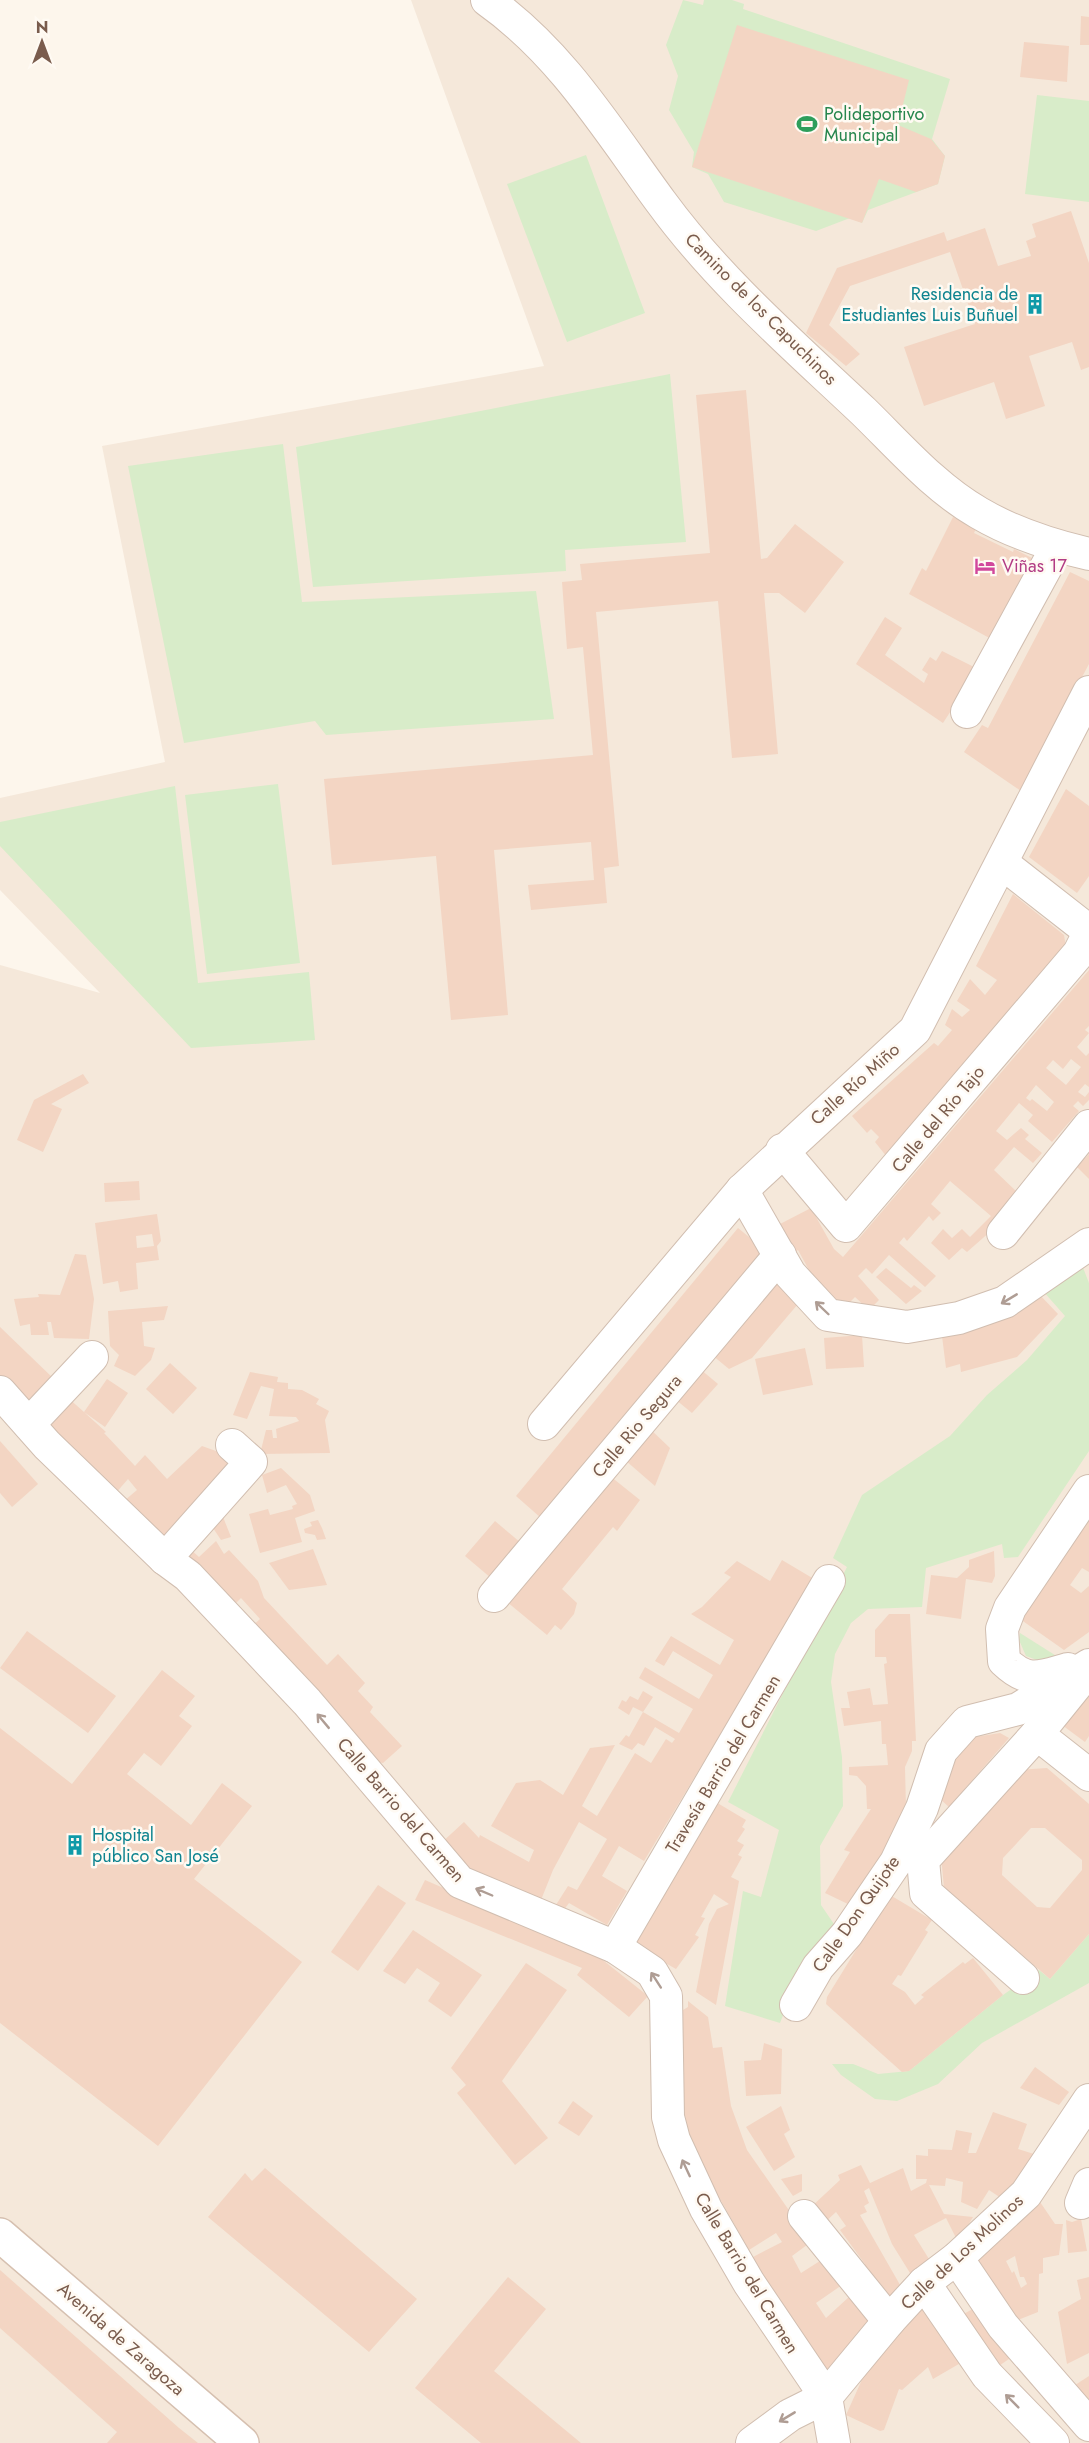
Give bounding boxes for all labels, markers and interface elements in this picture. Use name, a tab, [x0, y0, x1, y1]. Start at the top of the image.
north arrow	[12, 12, 72, 72]
text: N	[36, 16, 48, 39]
place label: Polideportivo Municipal	[824, 101, 924, 148]
sports icon: Polideportivo Municipal	[795, 112, 819, 136]
street label: Camino de los Capuchinos	[679, 227, 843, 391]
place label: Residencia de Estudiantes Luis Buñuel	[841, 281, 1018, 328]
building icon: Residencia de Estudiantes Luis Buñuel	[1023, 292, 1047, 316]
place label: Viñas 17	[1002, 553, 1067, 579]
hotel icon: Viñas 17	[973, 554, 997, 578]
street label: Calle Río Miño	[805, 1037, 906, 1131]
street label: Calle del Río Tajo	[885, 1060, 991, 1178]
one-way arrow	[1001, 1293, 1018, 1305]
one-way arrow	[815, 1301, 830, 1316]
street label: Calle Rio Segura	[586, 1369, 688, 1483]
street label: Travesía Barrio del Carmen	[659, 1670, 787, 1858]
one-way arrow	[317, 1713, 330, 1729]
street label: Calle Barrio del Carmen	[331, 1732, 471, 1888]
place label: Hospital público San José	[92, 1822, 219, 1869]
building icon: Hospital público San José	[63, 1833, 87, 1857]
street label: Calle Don Quijote	[806, 1850, 906, 1978]
one-way arrow	[475, 1886, 494, 1897]
one-way arrow	[649, 1971, 662, 1988]
one-way arrow	[680, 2160, 692, 2178]
street label: Calle Barrio del Carmen	[689, 2187, 805, 2359]
street label: Calle de Los Molinos	[895, 2188, 1029, 2316]
street label: Avenida de Zaragoza	[52, 2276, 190, 2402]
one-way arrow	[1005, 2394, 1020, 2409]
one-way arrow	[779, 2412, 796, 2424]

